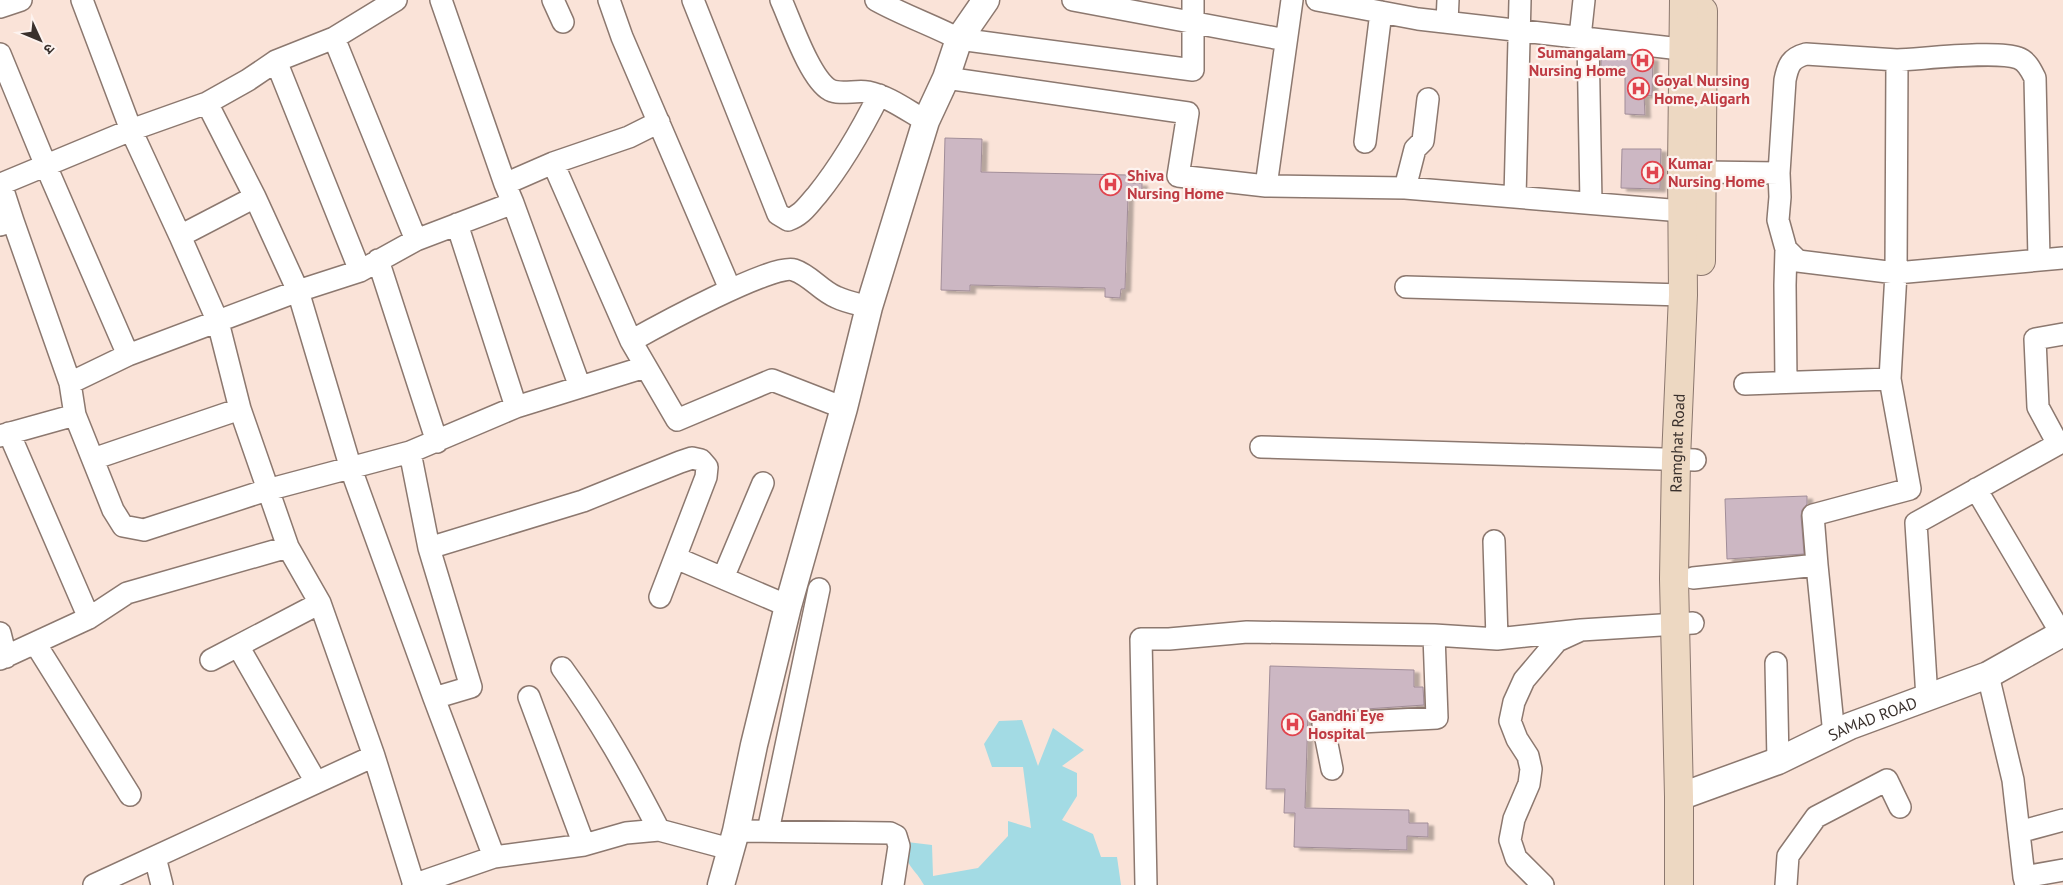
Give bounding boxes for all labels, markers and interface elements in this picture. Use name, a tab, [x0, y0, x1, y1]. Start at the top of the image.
north arrow	[15, 15, 65, 65]
text: उ	[39, 40, 59, 59]
place label: Sumangalam Nursing Home	[1529, 42, 1626, 80]
hospital icon: Sumangalam Nursing Home	[1630, 49, 1654, 73]
place label: Goyal Nursing Home, Aligarh	[1654, 70, 1750, 108]
hospital icon: Goyal Nursing Home, Aligarh	[1626, 77, 1650, 101]
place label: Kumar Nursing Home	[1668, 153, 1765, 191]
hospital icon: Kumar Nursing Home	[1640, 160, 1664, 184]
place label: Shiva Nursing Home	[1127, 165, 1224, 203]
hospital icon: Shiva Nursing Home	[1099, 172, 1123, 196]
street label: Ramghat Road	[1665, 393, 1689, 493]
street label: SAMAD ROAD	[1825, 692, 1920, 745]
place label: Gandhi Eye Hospital	[1308, 705, 1384, 743]
hospital icon: Gandhi Eye Hospital	[1280, 712, 1304, 736]

